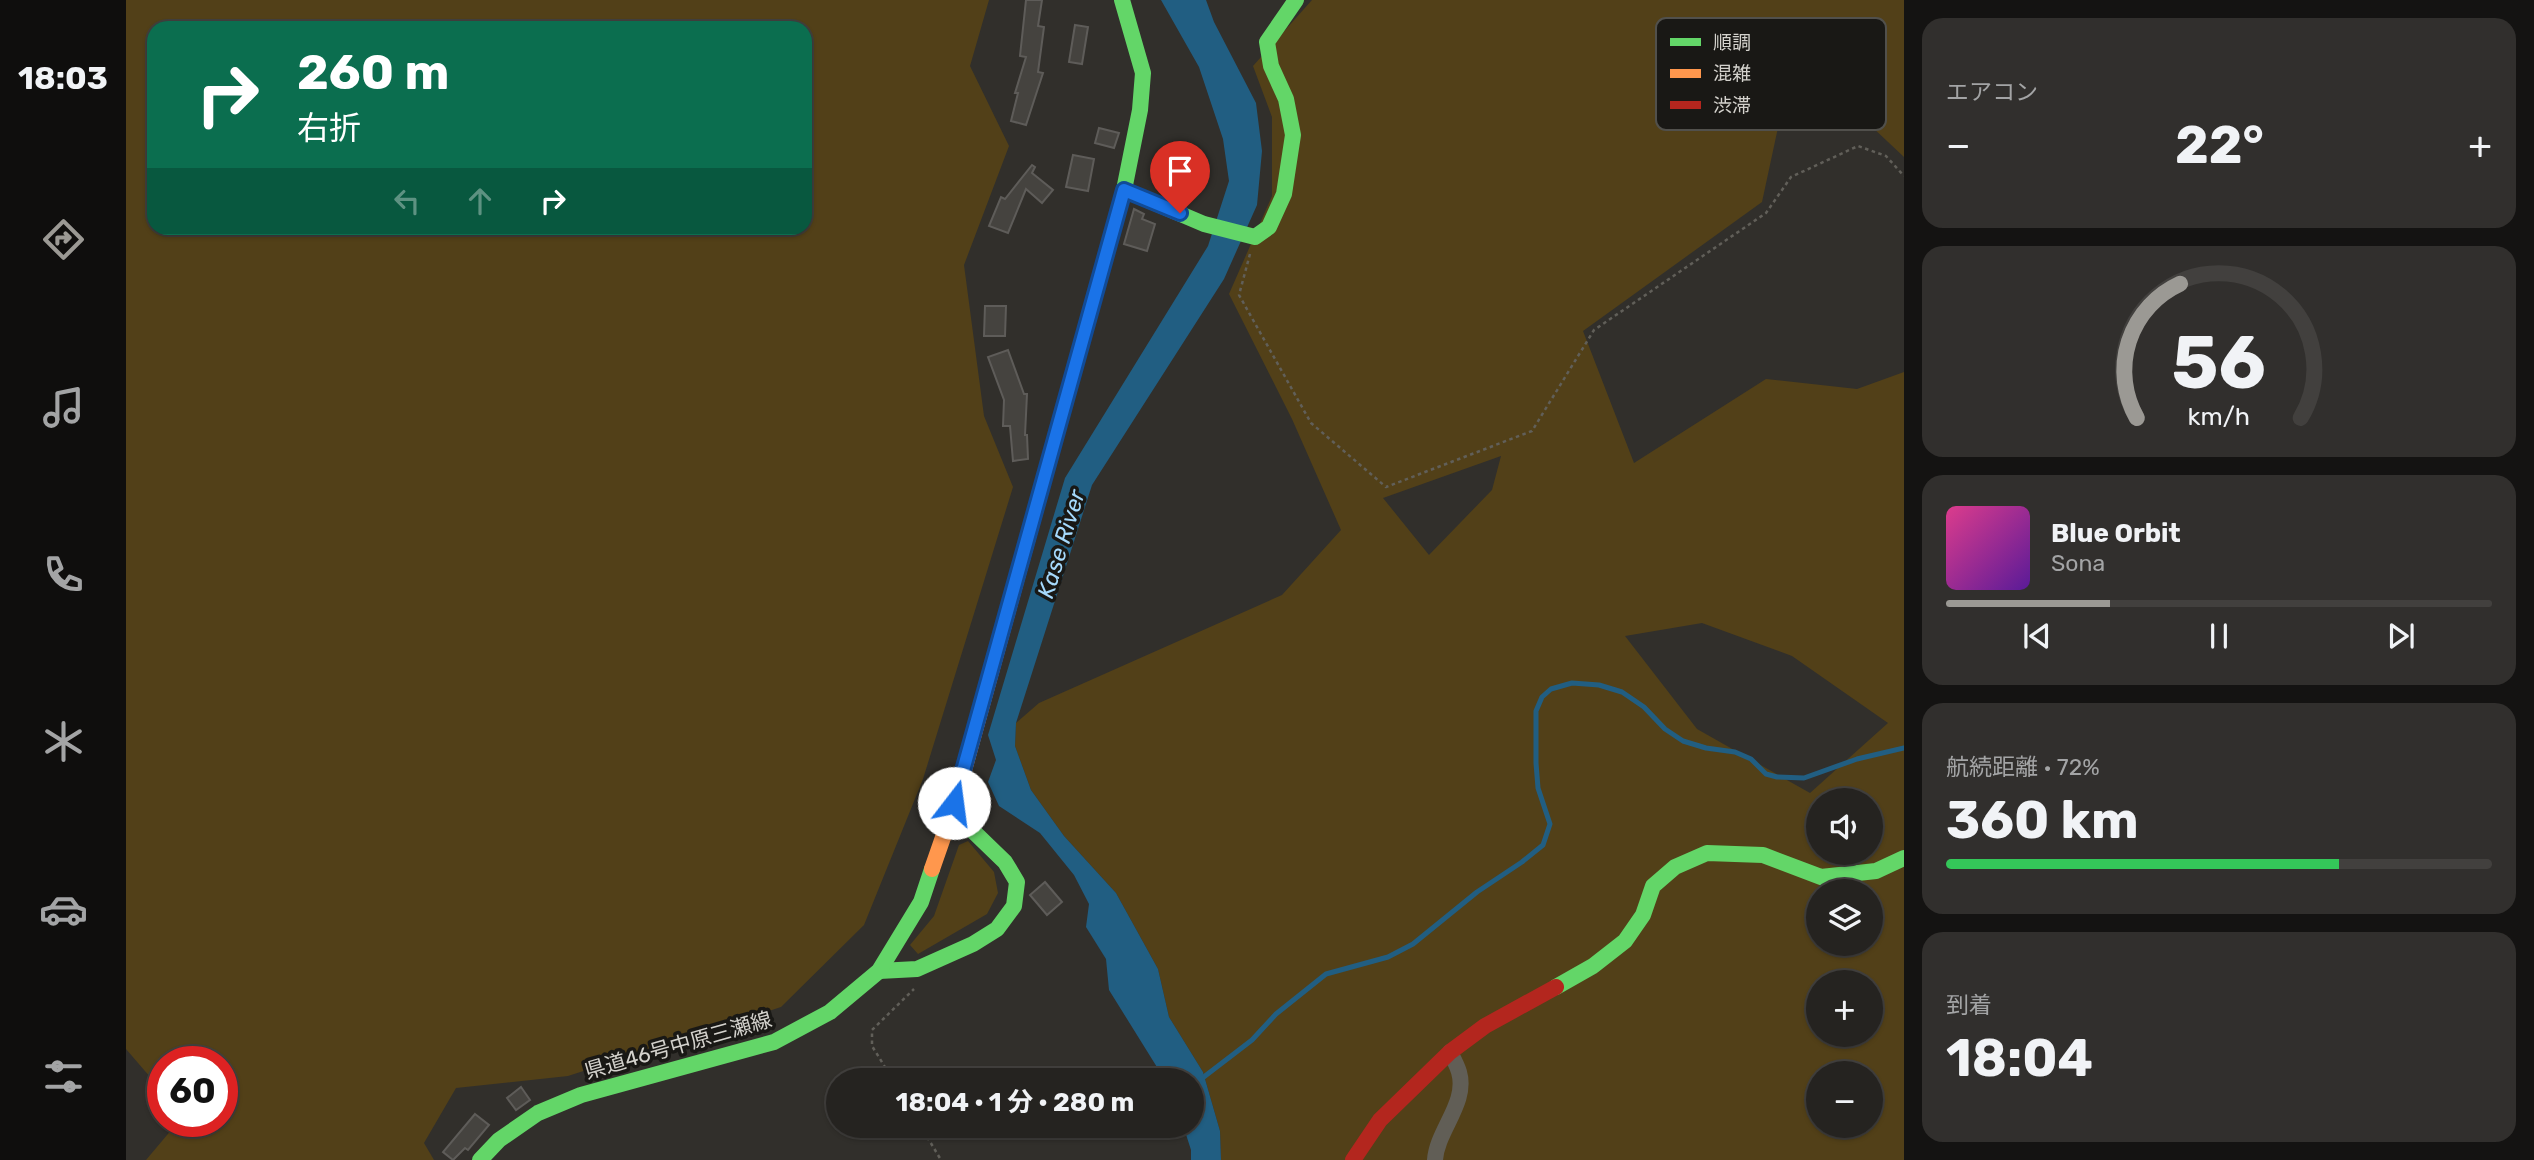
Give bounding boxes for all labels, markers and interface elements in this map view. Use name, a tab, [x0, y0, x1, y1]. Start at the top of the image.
legend	[1656, 18, 1886, 130]
text: 順調	[1713, 31, 1751, 54]
text: 260 m	[297, 43, 449, 101]
icon: right	[182, 49, 273, 140]
text: 18:03	[18, 59, 108, 97]
text: 混雑	[1713, 62, 1751, 85]
text: エアコン	[1946, 78, 2038, 106]
text: 渋滞	[1713, 94, 1751, 117]
text: 右折	[297, 109, 361, 147]
text: 22°	[2175, 114, 2264, 176]
text: −	[1946, 122, 1971, 168]
text: +	[2468, 122, 2492, 168]
pin	[1150, 141, 1210, 213]
icon: arrive	[1161, 152, 1199, 190]
icon: left	[388, 182, 426, 220]
icon: ahead	[461, 182, 499, 220]
icon: right	[534, 182, 572, 220]
icon: directions	[39, 215, 88, 264]
text: 56	[2172, 320, 2266, 406]
icon: music	[39, 383, 88, 432]
text: km/h	[2188, 401, 2250, 430]
water label: Kase River	[1031, 485, 1091, 602]
text: Blue Orbit	[2051, 518, 2181, 549]
text: Sona	[2051, 549, 2105, 577]
icon: phone	[39, 550, 88, 599]
icon: previous	[2018, 617, 2056, 655]
icon: pause	[2200, 617, 2238, 655]
icon: next	[2382, 617, 2420, 655]
icon: climate	[39, 717, 88, 766]
text: 航続距離 · 72%	[1946, 753, 2100, 781]
position arrow	[917, 766, 991, 840]
map controls	[1806, 788, 1883, 1138]
button: sound	[1806, 788, 1883, 865]
text: 360 km	[1946, 789, 2139, 851]
button: layers	[1806, 879, 1883, 956]
icon: car	[39, 885, 88, 934]
button: +	[1806, 970, 1883, 1047]
text: 到着	[1946, 991, 1992, 1019]
street label: 県道46号中原三瀬線	[581, 1006, 775, 1084]
text: 18:04	[1946, 1027, 2093, 1089]
speed limit sign: 60	[147, 1046, 238, 1137]
icon: filters	[39, 1052, 88, 1101]
button: −	[1806, 1061, 1883, 1138]
text: 18:04 · 1 分 · 280 m	[896, 1087, 1134, 1118]

